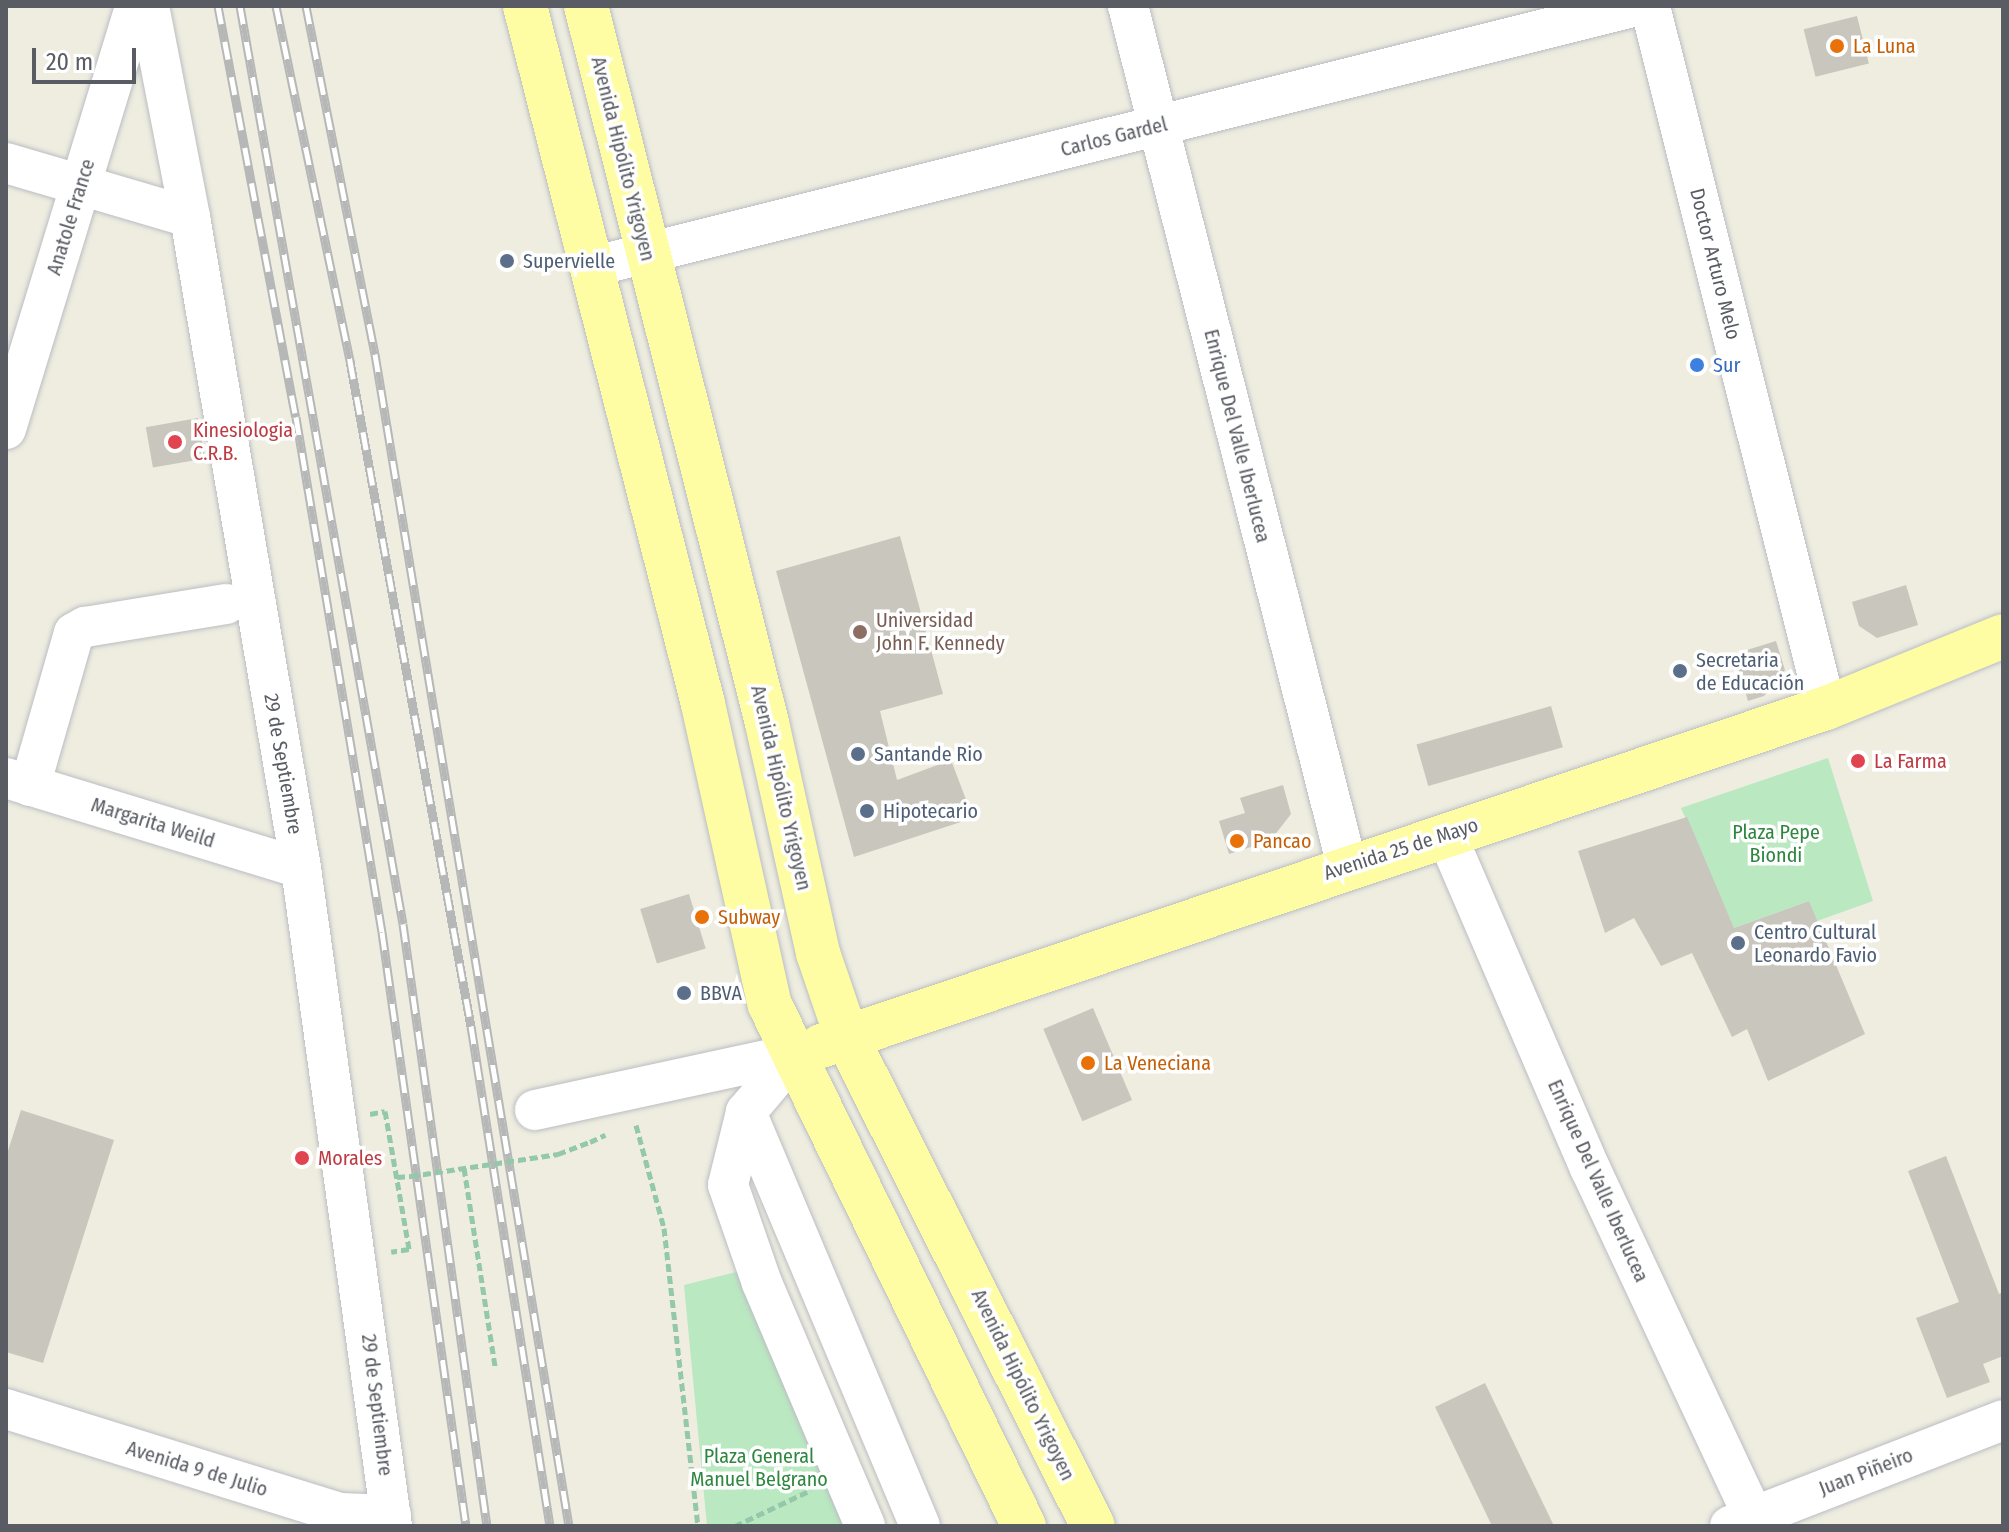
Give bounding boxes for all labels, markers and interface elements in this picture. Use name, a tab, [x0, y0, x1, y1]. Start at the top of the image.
scale bar	[36, 32, 140, 82]
place label: La Luna	[1853, 34, 1916, 58]
marker: La Luna	[1828, 37, 1846, 55]
text: 20 m	[46, 48, 93, 76]
street label: Avenida Hipólito Yrigoyen	[586, 54, 660, 264]
street label: Carlos Gardel	[1058, 112, 1170, 162]
street label: Anatole France	[42, 156, 100, 278]
street label: Doctor Arturo Melo	[1685, 186, 1745, 342]
place label: Supervielle	[523, 249, 615, 273]
marker: Supervielle	[498, 252, 516, 270]
street label: Enrique Del Valle Iberlucea	[1199, 327, 1275, 545]
place label: Sur	[1713, 353, 1740, 377]
marker: Sur	[1688, 356, 1706, 374]
place label: Kinesiologia C.R.B.	[193, 418, 293, 465]
marker: Kinesiologia C.R.B.	[164, 431, 186, 453]
place label: Universidad John F. Kennedy	[876, 608, 1005, 655]
marker: Universidad John F. Kennedy	[851, 623, 869, 641]
place label: Secretaria de Educación	[1696, 648, 1804, 695]
marker: Secretaria de Educación	[1671, 662, 1689, 680]
street label: Avenida Hipólito Yrigoyen	[746, 683, 816, 893]
street label: 29 de Septiembre	[259, 692, 307, 836]
place label: Santande Rio	[874, 742, 983, 766]
marker: Santande Rio	[849, 745, 867, 763]
place label: La Farma	[1874, 749, 1947, 773]
marker: La Farma	[1849, 752, 1867, 770]
street label: Margarita Weild	[88, 793, 218, 853]
place label: Hipotecario	[883, 799, 978, 823]
marker: Hipotecario	[858, 802, 876, 820]
street label: Avenida 25 de Mayo	[1321, 813, 1481, 885]
park label: Plaza Pepe Biondi	[1732, 821, 1820, 868]
place label: Pancao	[1253, 829, 1311, 853]
marker: Pancao	[1228, 832, 1246, 850]
place label: Subway	[718, 905, 780, 929]
marker: Subway	[693, 908, 711, 926]
place label: Centro Cultural Leonardo Favio	[1754, 920, 1877, 967]
marker: Centro Cultural Leonardo Favio	[1729, 934, 1747, 952]
place label: BBVA	[700, 981, 742, 1005]
marker: BBVA	[675, 984, 693, 1002]
place label: La Veneciana	[1104, 1051, 1211, 1075]
marker: La Veneciana	[1079, 1054, 1097, 1072]
street label: Enrique Del Valle Iberlucea	[1542, 1076, 1654, 1286]
place label: Morales	[318, 1146, 382, 1170]
marker: Morales	[293, 1149, 311, 1167]
street label: Avenida Hipólito Yrigoyen	[966, 1285, 1080, 1485]
street label: 29 de Septiembre	[356, 1333, 398, 1477]
street label: Avenida 9 de Julio	[123, 1436, 271, 1502]
street label: Juan Piñeiro	[1816, 1443, 1916, 1501]
park label: Plaza General Manuel Belgrano	[690, 1445, 828, 1492]

